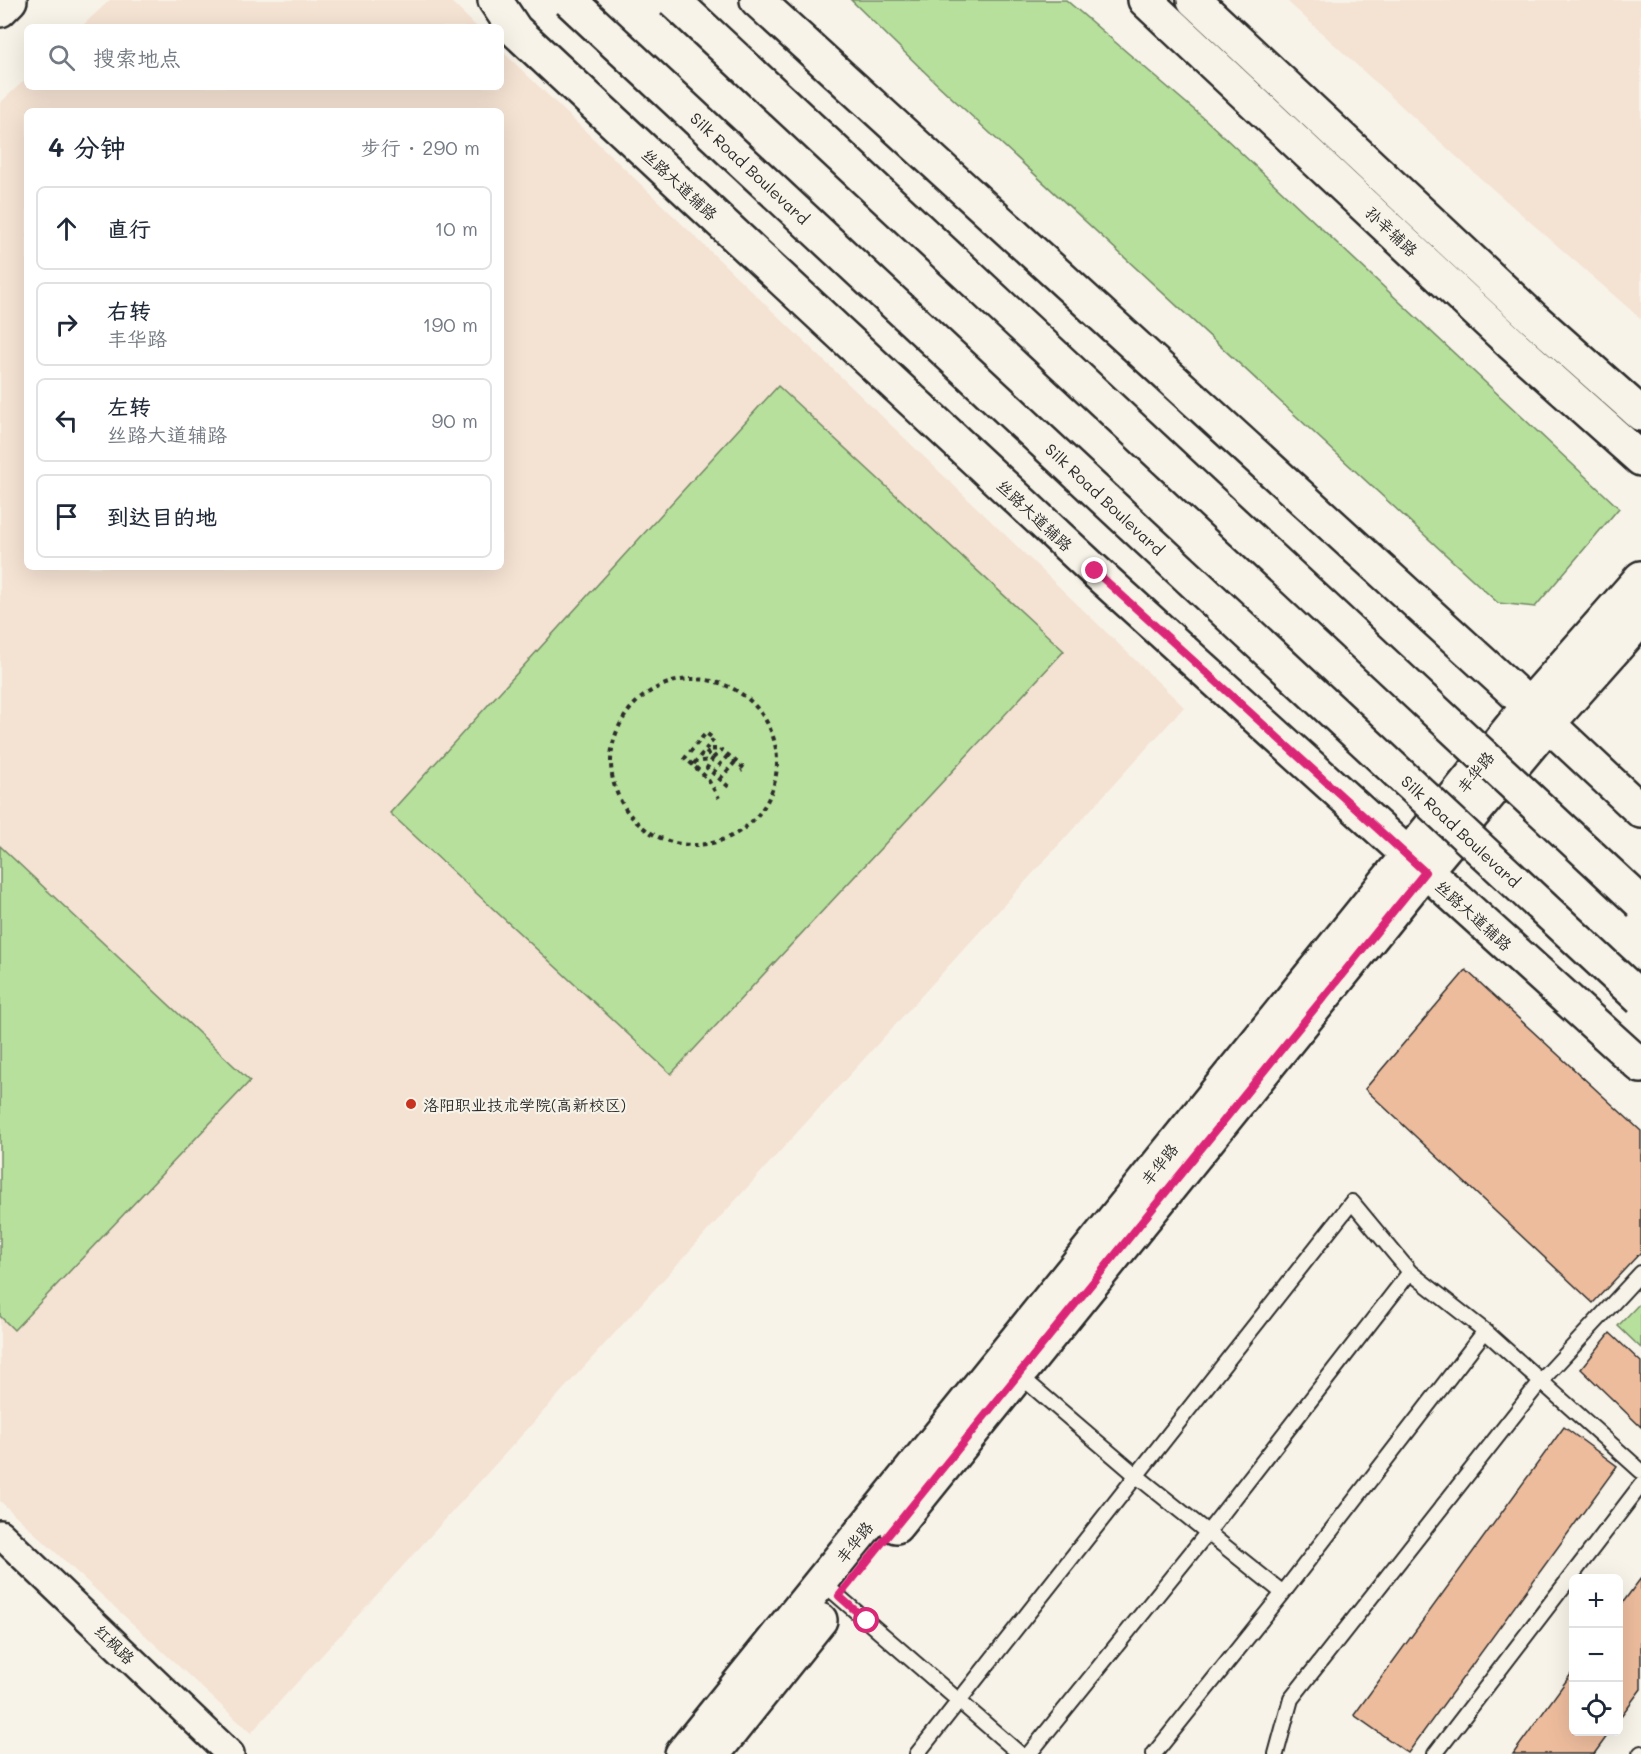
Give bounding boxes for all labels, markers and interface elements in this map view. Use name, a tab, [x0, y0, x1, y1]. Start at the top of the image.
search box	[24, 24, 504, 90]
icon: search	[45, 41, 78, 74]
text: 搜索地点	[93, 43, 181, 72]
street label: Silk Road Boulevard	[686, 107, 814, 229]
text: 4 分钟	[48, 130, 126, 164]
text: 步行 · 290 m	[361, 134, 480, 160]
street label: 丝路大道辅路	[638, 144, 722, 224]
street label: 孙辛辅路	[1361, 201, 1423, 261]
icon: ahead	[50, 212, 83, 245]
text: 直行	[107, 214, 151, 243]
text: 10 m	[434, 215, 478, 241]
text: 右转	[107, 296, 151, 325]
icon: right	[50, 308, 83, 341]
text: 190 m	[423, 311, 478, 337]
text: 丰华路	[107, 325, 167, 351]
text: 左转	[107, 392, 151, 421]
icon: left	[50, 404, 83, 437]
text: 90 m	[432, 407, 478, 433]
text: 丝路大道辅路	[107, 421, 227, 447]
street label: Silk Road Boulevard	[1041, 438, 1169, 560]
street label: 丝路大道辅路	[993, 475, 1077, 555]
icon: arrive	[50, 500, 83, 533]
text: 到达目的地	[107, 502, 217, 531]
route end	[1081, 557, 1107, 583]
street label: 丰华路	[1452, 747, 1498, 797]
street label: Silk Road Boulevard	[1397, 770, 1525, 892]
street label: 丝路大道辅路	[1431, 875, 1517, 955]
place label: 洛阳职业技术学院(高新校区)	[423, 1094, 626, 1115]
marker: 洛阳职业技术学院(高新校区)	[404, 1097, 418, 1111]
street label: 丰华路	[1136, 1139, 1182, 1189]
street label: 丰华路	[831, 1517, 877, 1567]
map controls	[1569, 1574, 1623, 1736]
button: +	[1569, 1574, 1623, 1628]
route start	[853, 1607, 879, 1633]
street label: 红枫路	[90, 1620, 140, 1668]
button: −	[1569, 1628, 1623, 1682]
button: locate	[1569, 1682, 1623, 1736]

